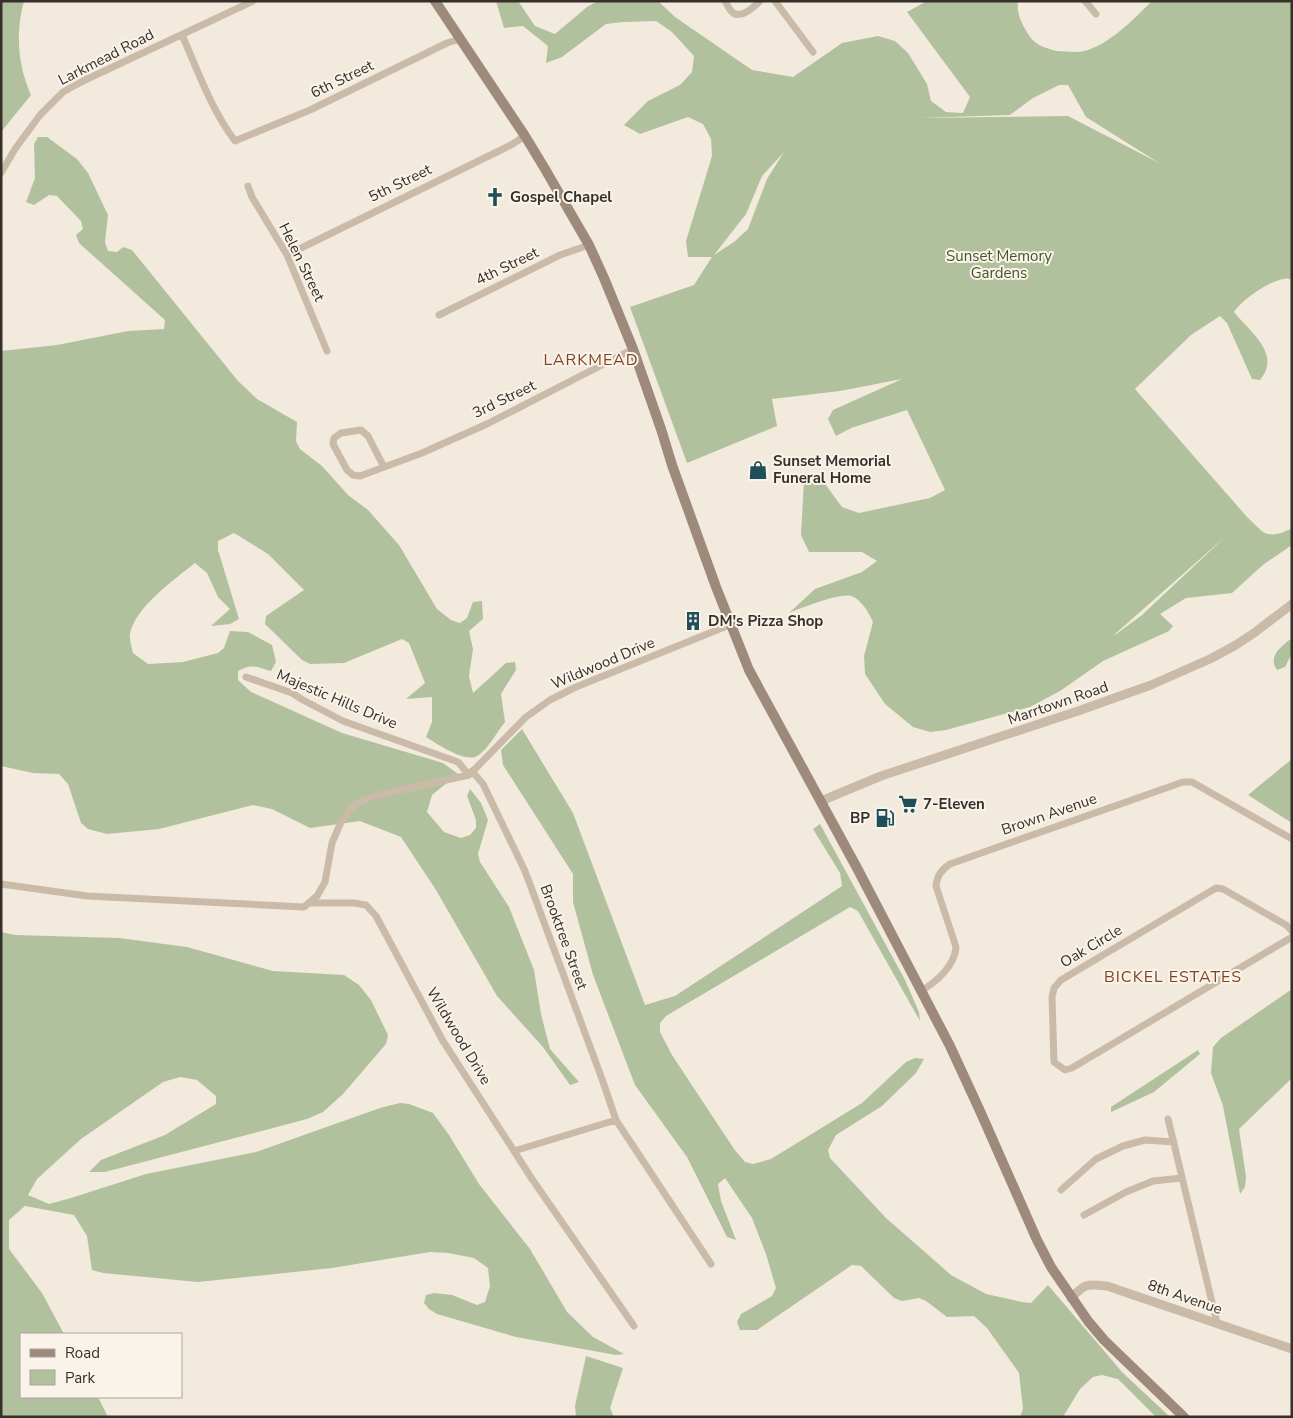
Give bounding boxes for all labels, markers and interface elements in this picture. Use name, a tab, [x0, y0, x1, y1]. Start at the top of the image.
street label: Larkmead Road	[55, 24, 157, 90]
street label: 6th Street	[307, 55, 377, 103]
street label: 5th Street	[365, 159, 435, 207]
church icon: Gospel Chapel	[484, 186, 506, 208]
place label: Gospel Chapel	[510, 187, 612, 207]
street label: Helen Street	[274, 219, 330, 305]
street label: 4th Street	[472, 242, 542, 290]
park label: Sunset Memory Gardens	[946, 246, 1052, 283]
district label: LARKMEAD	[543, 349, 639, 371]
street label: 3rd Street	[469, 375, 540, 423]
place label: Sunset Memorial Funeral Home	[773, 451, 891, 488]
shop icon: Sunset Memorial Funeral Home	[747, 459, 769, 481]
building icon: DM's Pizza Shop	[682, 610, 704, 632]
place label: DM's Pizza Shop	[708, 611, 823, 631]
street label: Wildwood Drive	[548, 632, 658, 694]
street label: Majestic Hills Drive	[274, 665, 400, 733]
street label: Marrtown Road	[1005, 676, 1111, 730]
street label: Brown Avenue	[999, 788, 1099, 840]
supermarket icon: 7-Eleven	[897, 793, 919, 815]
place label: 7-Eleven	[923, 794, 985, 814]
fuel station icon: BP	[874, 807, 896, 829]
place label: BP	[850, 808, 870, 828]
street label: Brooktree Street	[536, 882, 593, 993]
street label: Oak Circle	[1056, 920, 1126, 972]
district label: BICKEL ESTATES	[1104, 966, 1242, 988]
street label: Wildwood Drive	[422, 984, 496, 1089]
street label: 8th Avenue	[1145, 1275, 1225, 1319]
legend	[20, 1333, 182, 1398]
text: Road	[65, 1343, 100, 1363]
text: Park	[65, 1368, 95, 1388]

